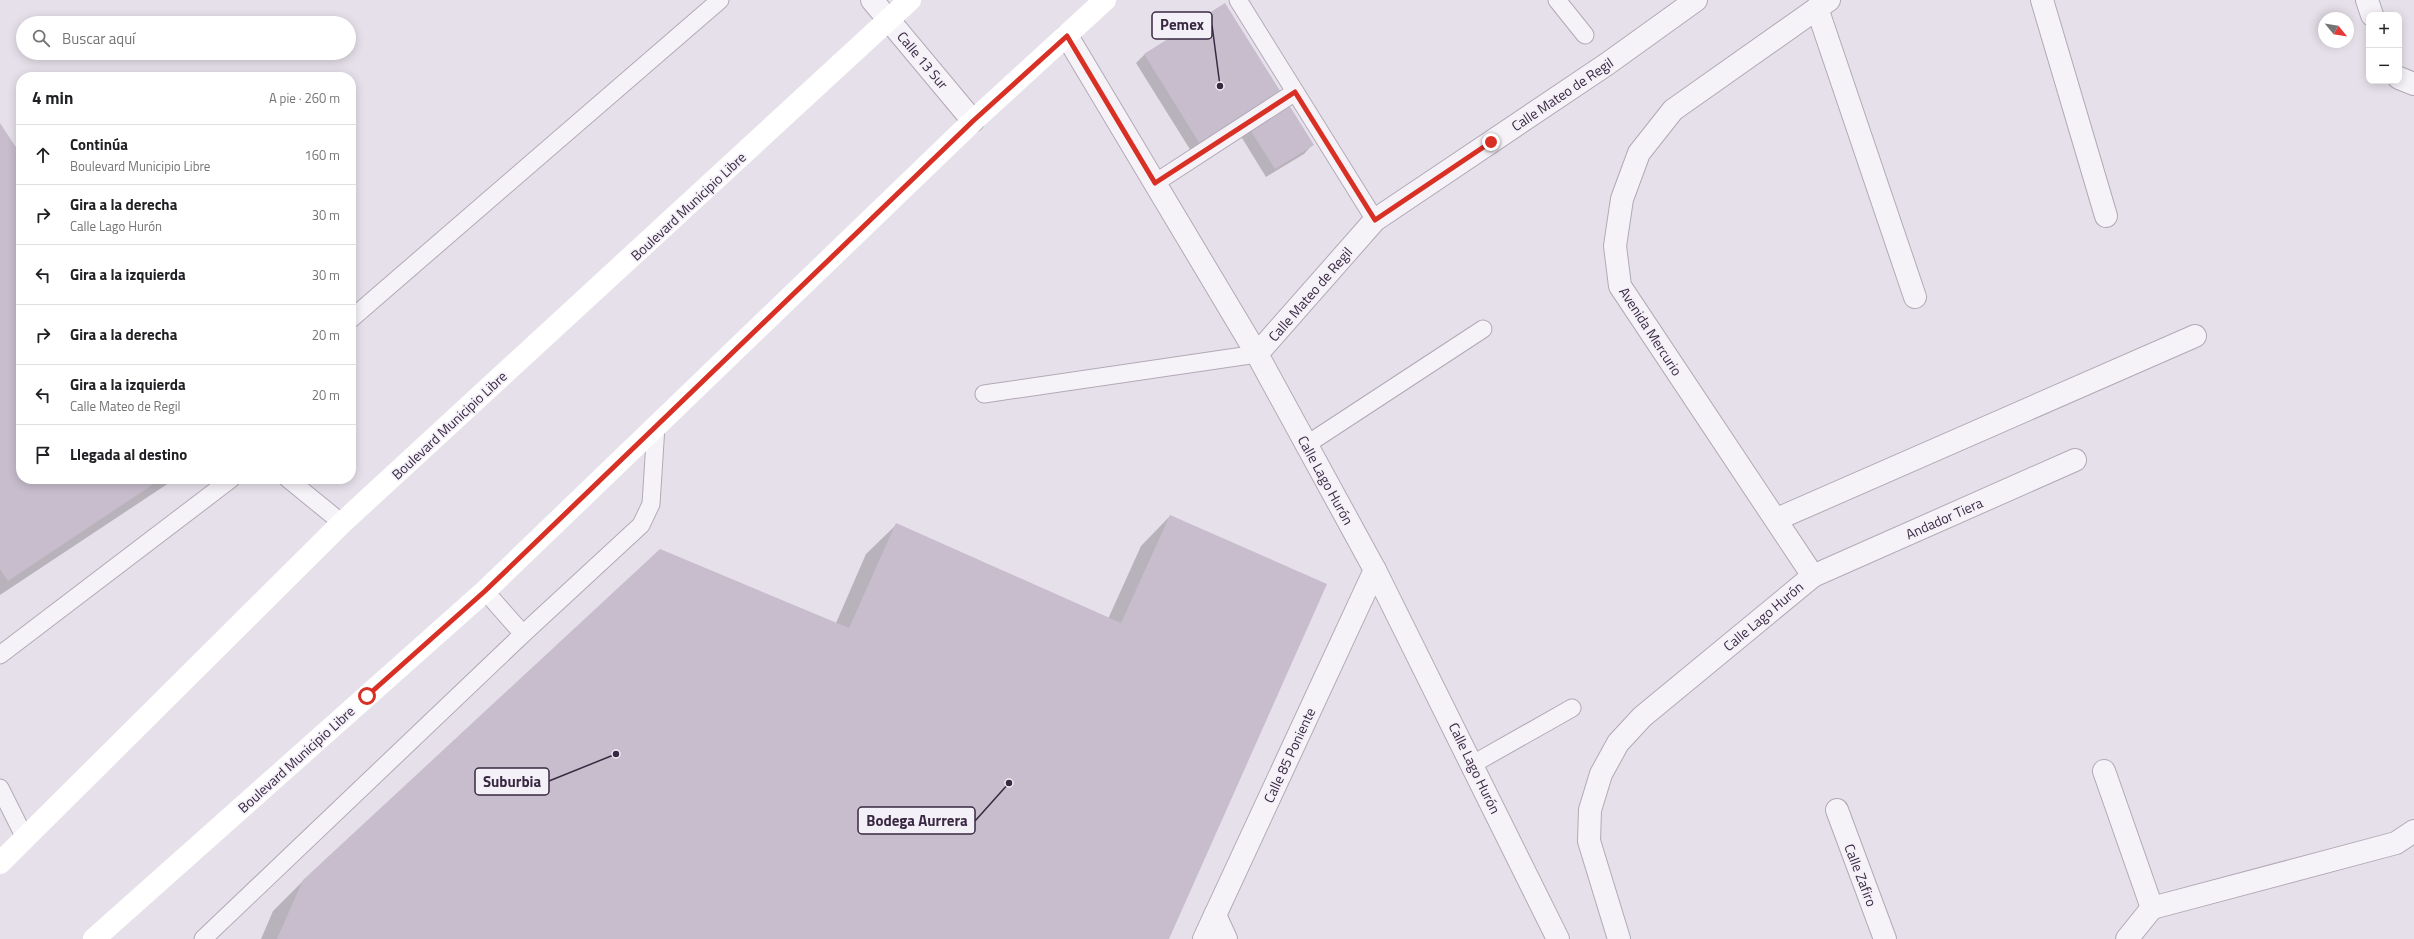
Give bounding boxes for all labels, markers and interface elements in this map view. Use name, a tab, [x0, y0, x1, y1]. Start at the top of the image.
callout: Pemex	[1152, 12, 1212, 39]
north arrow	[2318, 12, 2354, 48]
map controls	[2366, 12, 2402, 84]
button: +	[2366, 12, 2402, 48]
text: Pemex	[1160, 13, 1204, 36]
search box	[16, 16, 356, 60]
street label: Calle 13 Sur	[892, 26, 954, 94]
icon: search	[30, 27, 52, 49]
text: Buscar aquí	[62, 27, 135, 50]
button: −	[2366, 48, 2402, 84]
street label: Calle Mateo de Regil	[1507, 52, 1617, 136]
text: 4 min	[32, 85, 73, 111]
text: A pie · 260 m	[269, 88, 340, 108]
text: Continúa	[70, 133, 128, 156]
route end	[1482, 133, 1500, 151]
icon: ahead	[32, 144, 54, 166]
text: 160 m	[304, 145, 340, 165]
street label: Boulevard Municipio Libre	[626, 147, 750, 265]
text: Boulevard Municipio Libre	[70, 156, 210, 176]
text: Gira a la derecha	[70, 193, 177, 216]
icon: right	[32, 204, 54, 226]
text: 30 m	[312, 205, 340, 225]
text: Calle Lago Hurón	[70, 216, 162, 236]
street label: Calle Mateo de Regil	[1263, 242, 1357, 346]
text: Gira a la izquierda	[70, 263, 186, 286]
icon: left	[32, 264, 54, 286]
text: 30 m	[312, 265, 340, 285]
street label: Avenida Mercurio	[1614, 282, 1688, 380]
text: Gira a la derecha	[70, 323, 177, 346]
icon: right	[32, 324, 54, 346]
text: 20 m	[312, 325, 340, 345]
street label: Boulevard Municipio Libre	[387, 366, 511, 484]
text: Gira a la izquierda	[70, 373, 186, 396]
icon: left	[32, 384, 54, 406]
text: 20 m	[312, 385, 340, 405]
text: Calle Mateo de Regil	[70, 396, 181, 416]
street label: Calle Lago Hurón	[1293, 432, 1359, 528]
text: Llegada al destino	[70, 443, 187, 466]
icon: arrive	[32, 444, 54, 466]
street label: Andador Tiera	[1902, 492, 1986, 544]
street label: Calle Lago Hurón	[1718, 576, 1808, 656]
route start	[358, 687, 376, 705]
street label: Boulevard Municipio Libre	[233, 701, 359, 817]
street label: Calle 85 Poniente	[1258, 704, 1320, 806]
street label: Calle Lago Hurón	[1444, 719, 1506, 817]
callout: Suburbia	[475, 768, 549, 795]
text: Suburbia	[483, 770, 541, 793]
callout: Bodega Aurrera	[858, 807, 975, 834]
text: Bodega Aurrera	[866, 809, 968, 832]
street label: Calle Zafiro	[1839, 841, 1883, 909]

